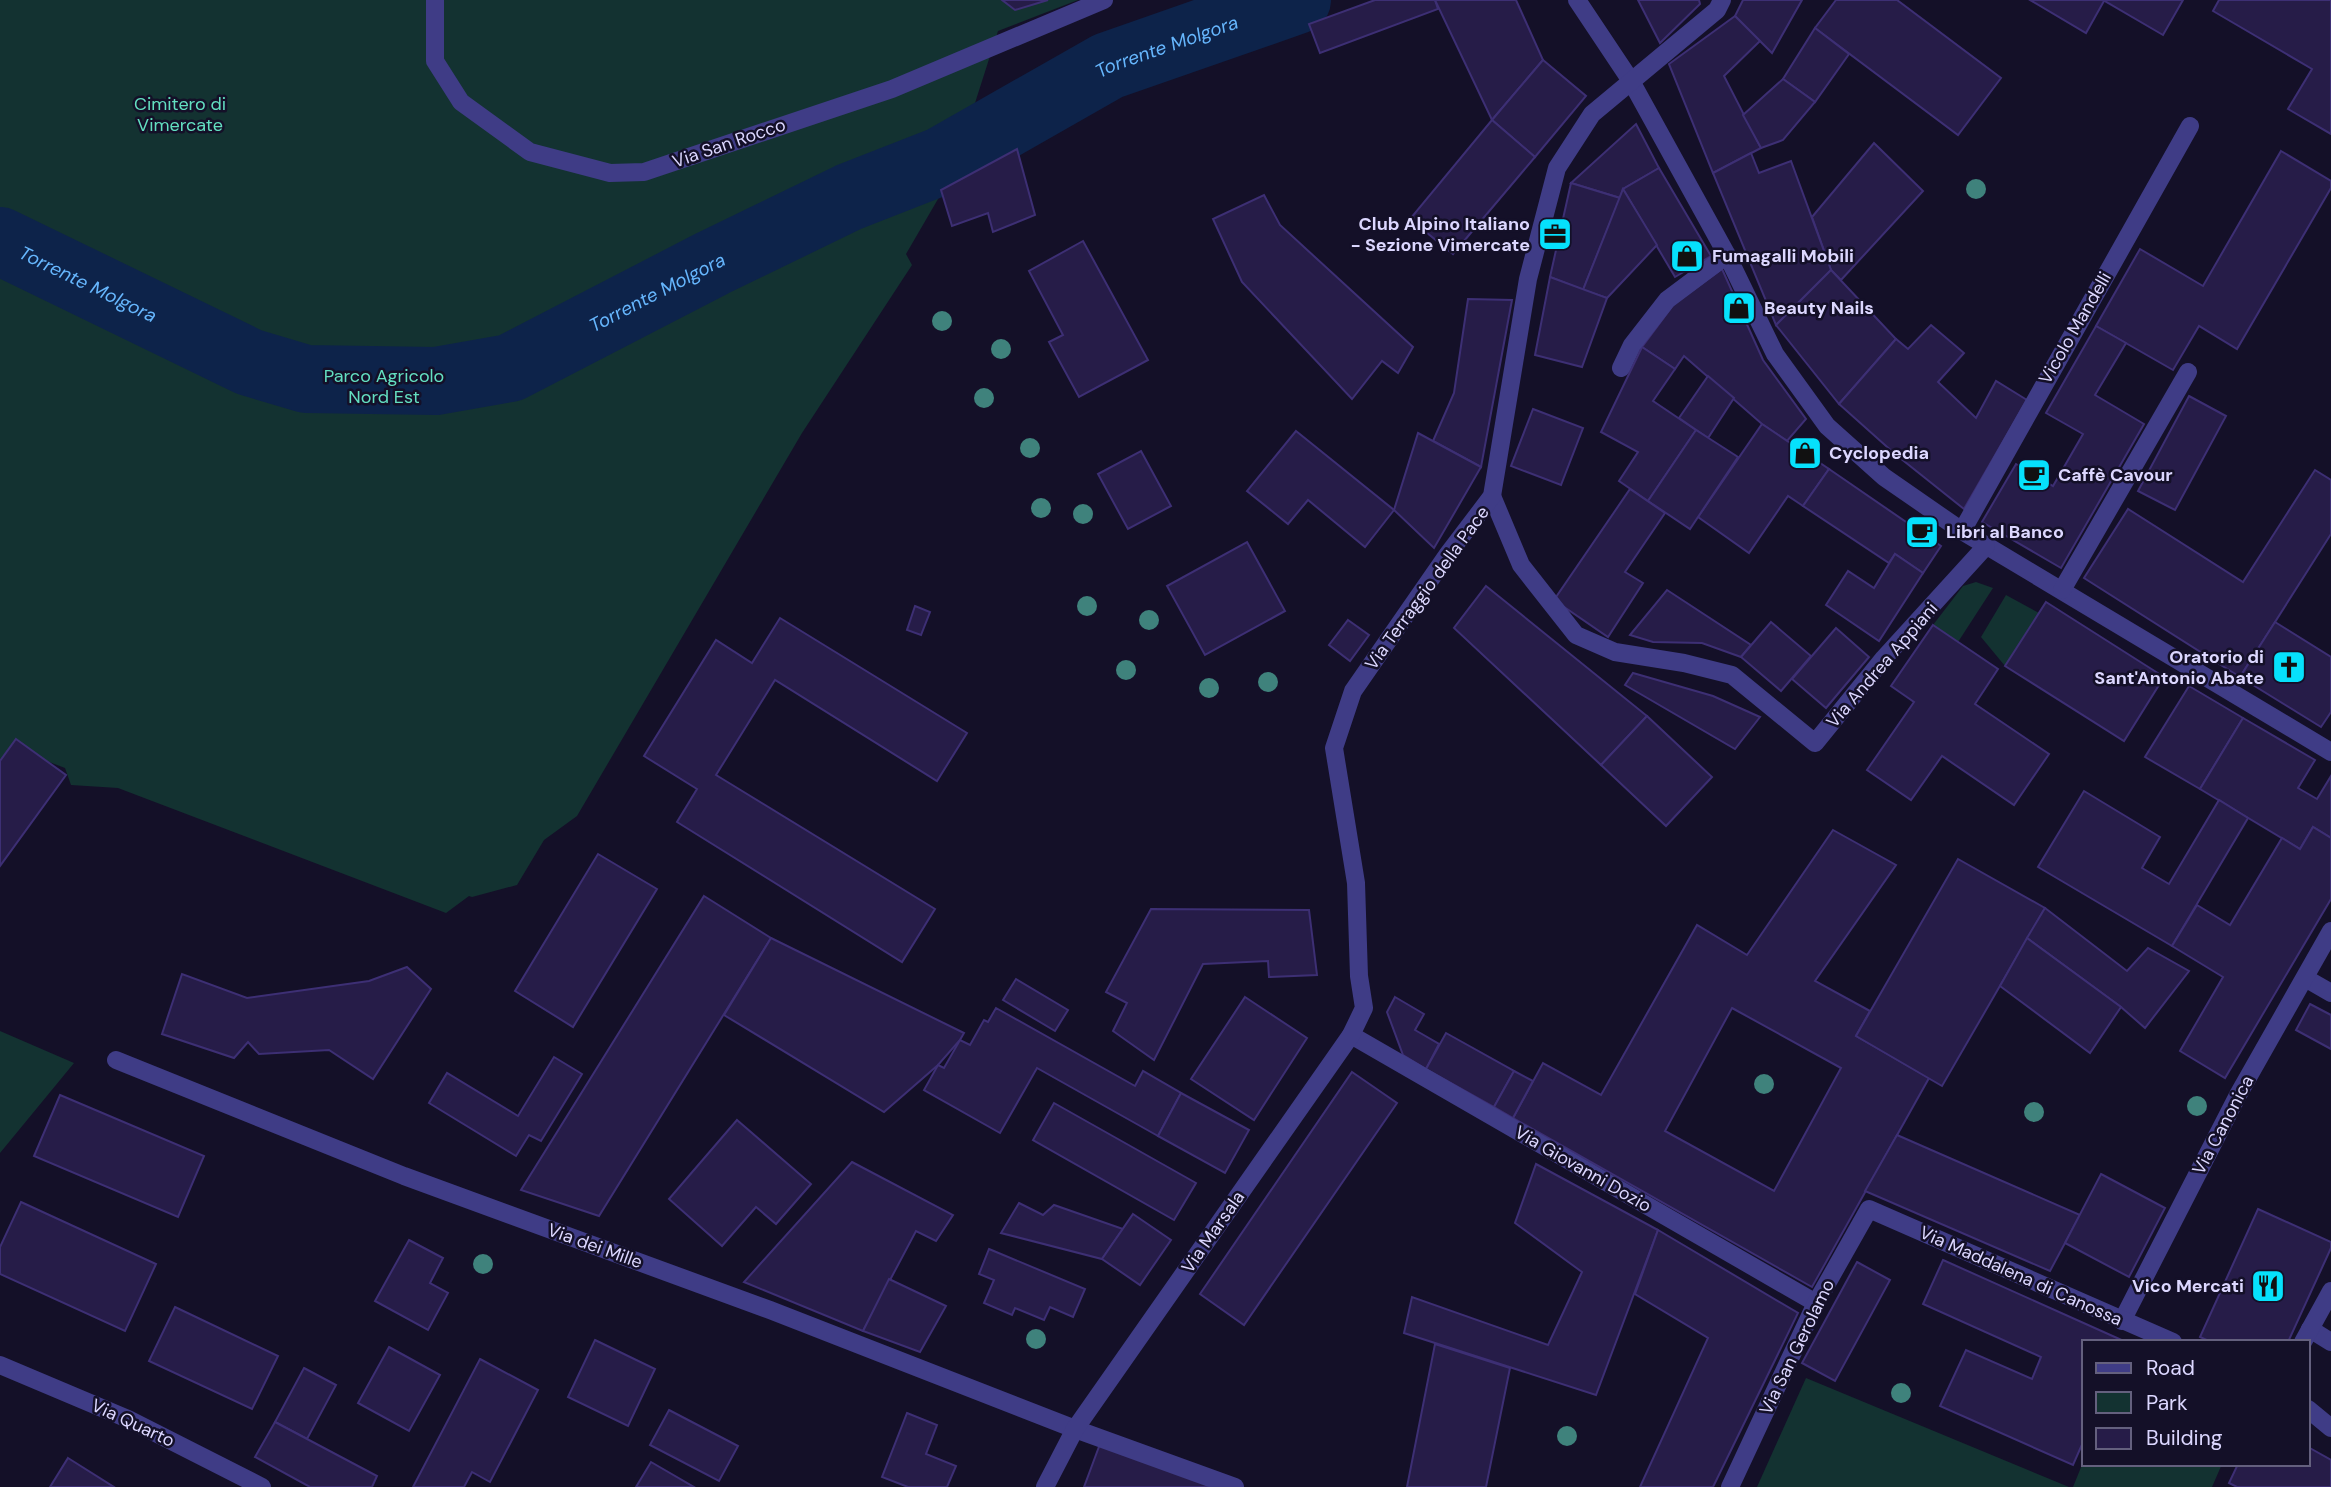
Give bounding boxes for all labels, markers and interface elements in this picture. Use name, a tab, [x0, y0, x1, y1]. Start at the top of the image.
water label: Torrente Molgora	[1090, 9, 1241, 83]
park label: Cimitero di Vimercate	[134, 92, 226, 137]
street label: Via San Rocco	[669, 112, 789, 174]
place label: Club Alpino Italiano - Sezione Vimercate	[1350, 212, 1530, 257]
office icon: Club Alpino Italiano - Sezione Vimercate	[1536, 215, 1574, 253]
shop icon: Fumagalli Mobili	[1668, 237, 1706, 275]
water label: Torrente Molgora	[15, 240, 161, 328]
place label: Fumagalli Mobili	[1712, 244, 1854, 268]
water label: Torrente Molgora	[585, 247, 729, 338]
street label: Vicolo Mandelli	[2033, 267, 2117, 389]
shop icon: Beauty Nails	[1720, 289, 1758, 327]
place label: Beauty Nails	[1764, 296, 1874, 320]
park label: Parco Agricolo Nord Est	[324, 364, 444, 409]
shop icon: Cyclopedia	[1786, 434, 1824, 472]
place label: Cyclopedia	[1829, 441, 1929, 465]
cafe icon: Caffè Cavour	[2015, 456, 2053, 494]
place label: Caffè Cavour	[2058, 463, 2173, 487]
street label: Via Terraggio della Pace	[1359, 501, 1495, 675]
cafe icon: Libri al Banco	[1903, 513, 1941, 551]
place label: Libri al Banco	[1946, 520, 2064, 544]
street label: Via Andrea Appiani	[1821, 597, 1943, 733]
place label: Oratorio di Sant'Antonio Abate	[2094, 645, 2264, 690]
church icon: Oratorio di Sant'Antonio Abate	[2270, 648, 2308, 686]
street label: Via Canonica	[2187, 1071, 2259, 1179]
street label: Via Giovanni Dozio	[1510, 1120, 1656, 1218]
street label: Via Marsala	[1176, 1186, 1250, 1278]
street label: Via dei Mille	[544, 1218, 646, 1274]
street label: Via Maddalena di Canossa	[1916, 1220, 2126, 1332]
restaurant icon: Vico Mercati	[2249, 1267, 2287, 1305]
place label: Vico Mercati	[2132, 1274, 2244, 1298]
street label: Via San Gerolamo	[1754, 1275, 1840, 1419]
legend	[2082, 1340, 2310, 1466]
text: Road	[2146, 1354, 2195, 1382]
text: Park	[2146, 1389, 2188, 1417]
street label: Via Quarto	[88, 1393, 178, 1453]
text: Building	[2146, 1424, 2223, 1452]

